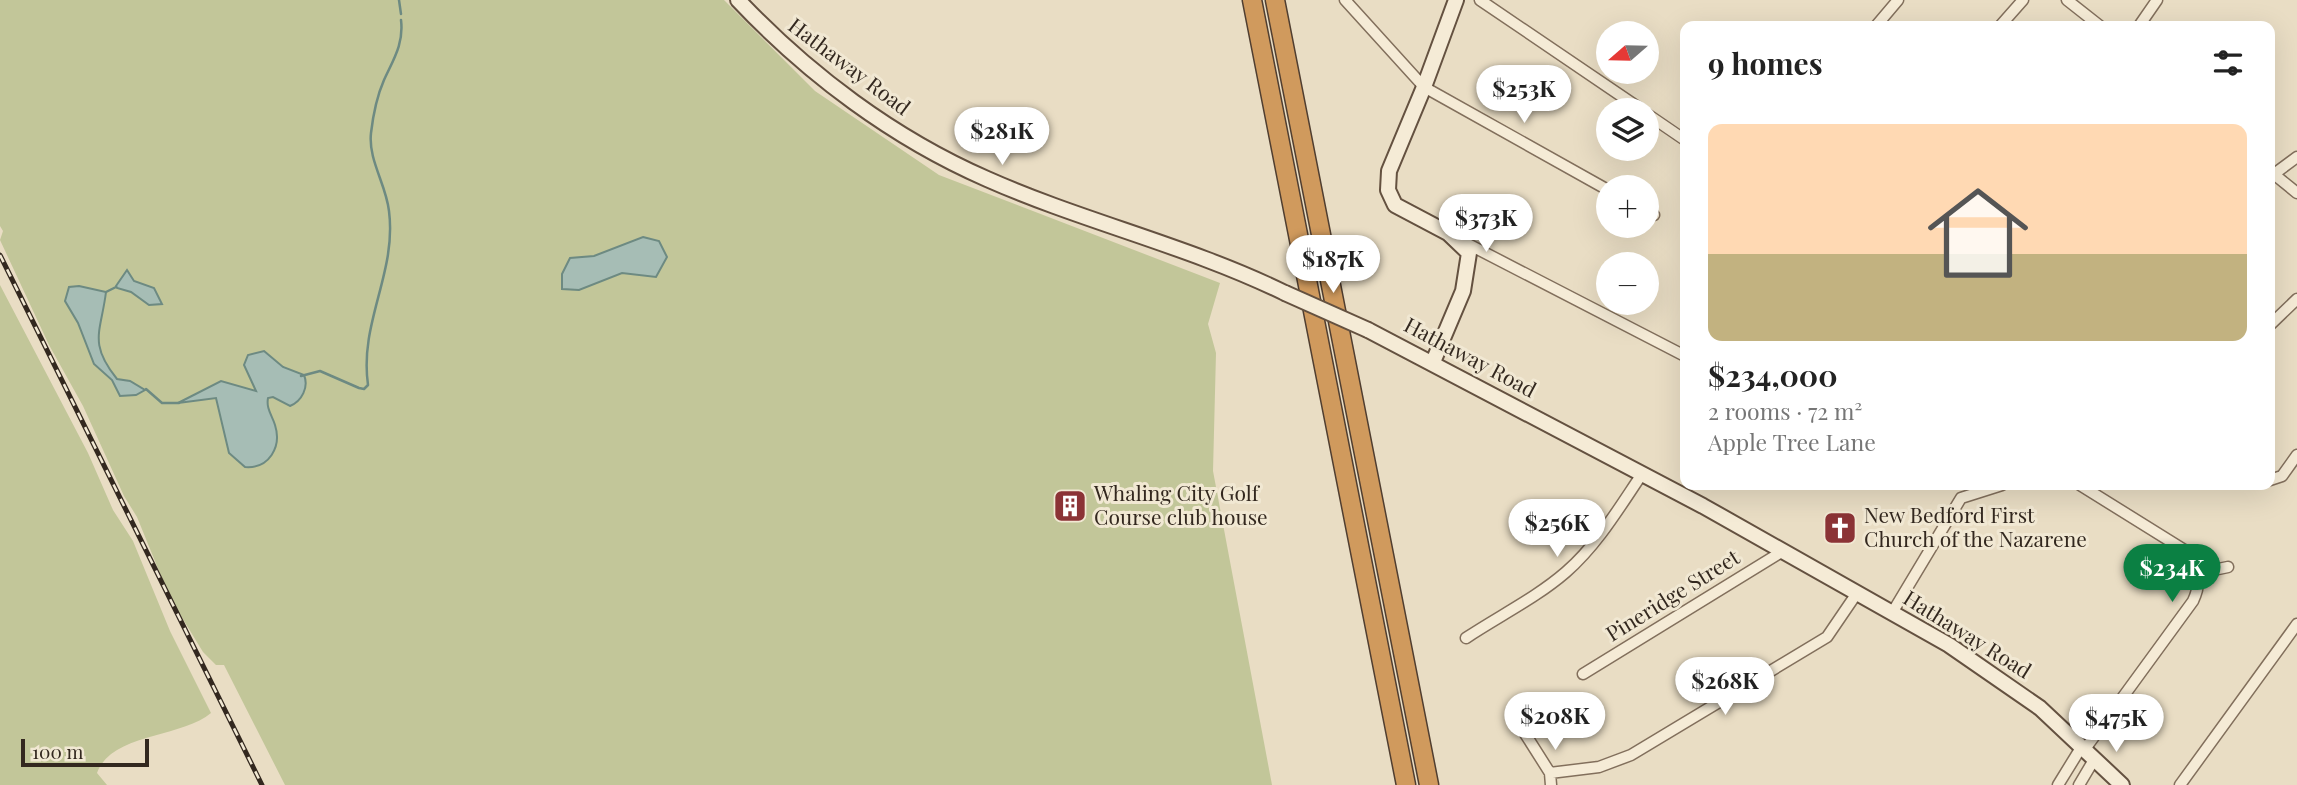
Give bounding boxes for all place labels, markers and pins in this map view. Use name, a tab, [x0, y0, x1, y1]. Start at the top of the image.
pin: $253K	[1475, 66, 1573, 125]
pin: $281K	[953, 108, 1051, 167]
pin: $373K	[1437, 194, 1535, 254]
pin: $187K	[1284, 236, 1382, 295]
place label: Whaling City Golf Course club house	[1093, 478, 1268, 530]
building icon: Whaling City Golf Course club house	[1051, 487, 1089, 525]
pin: $256K	[1508, 500, 1606, 559]
place label: New Bedford First Church of the Nazarene	[1864, 500, 2087, 552]
church icon: New Bedford First Church of the Nazarene	[1821, 509, 1859, 547]
pin: $234K	[2123, 544, 2221, 604]
pin: $268K	[1676, 658, 1774, 717]
pin: $208K	[1506, 692, 1604, 752]
pin: $475K	[2067, 694, 2165, 754]

